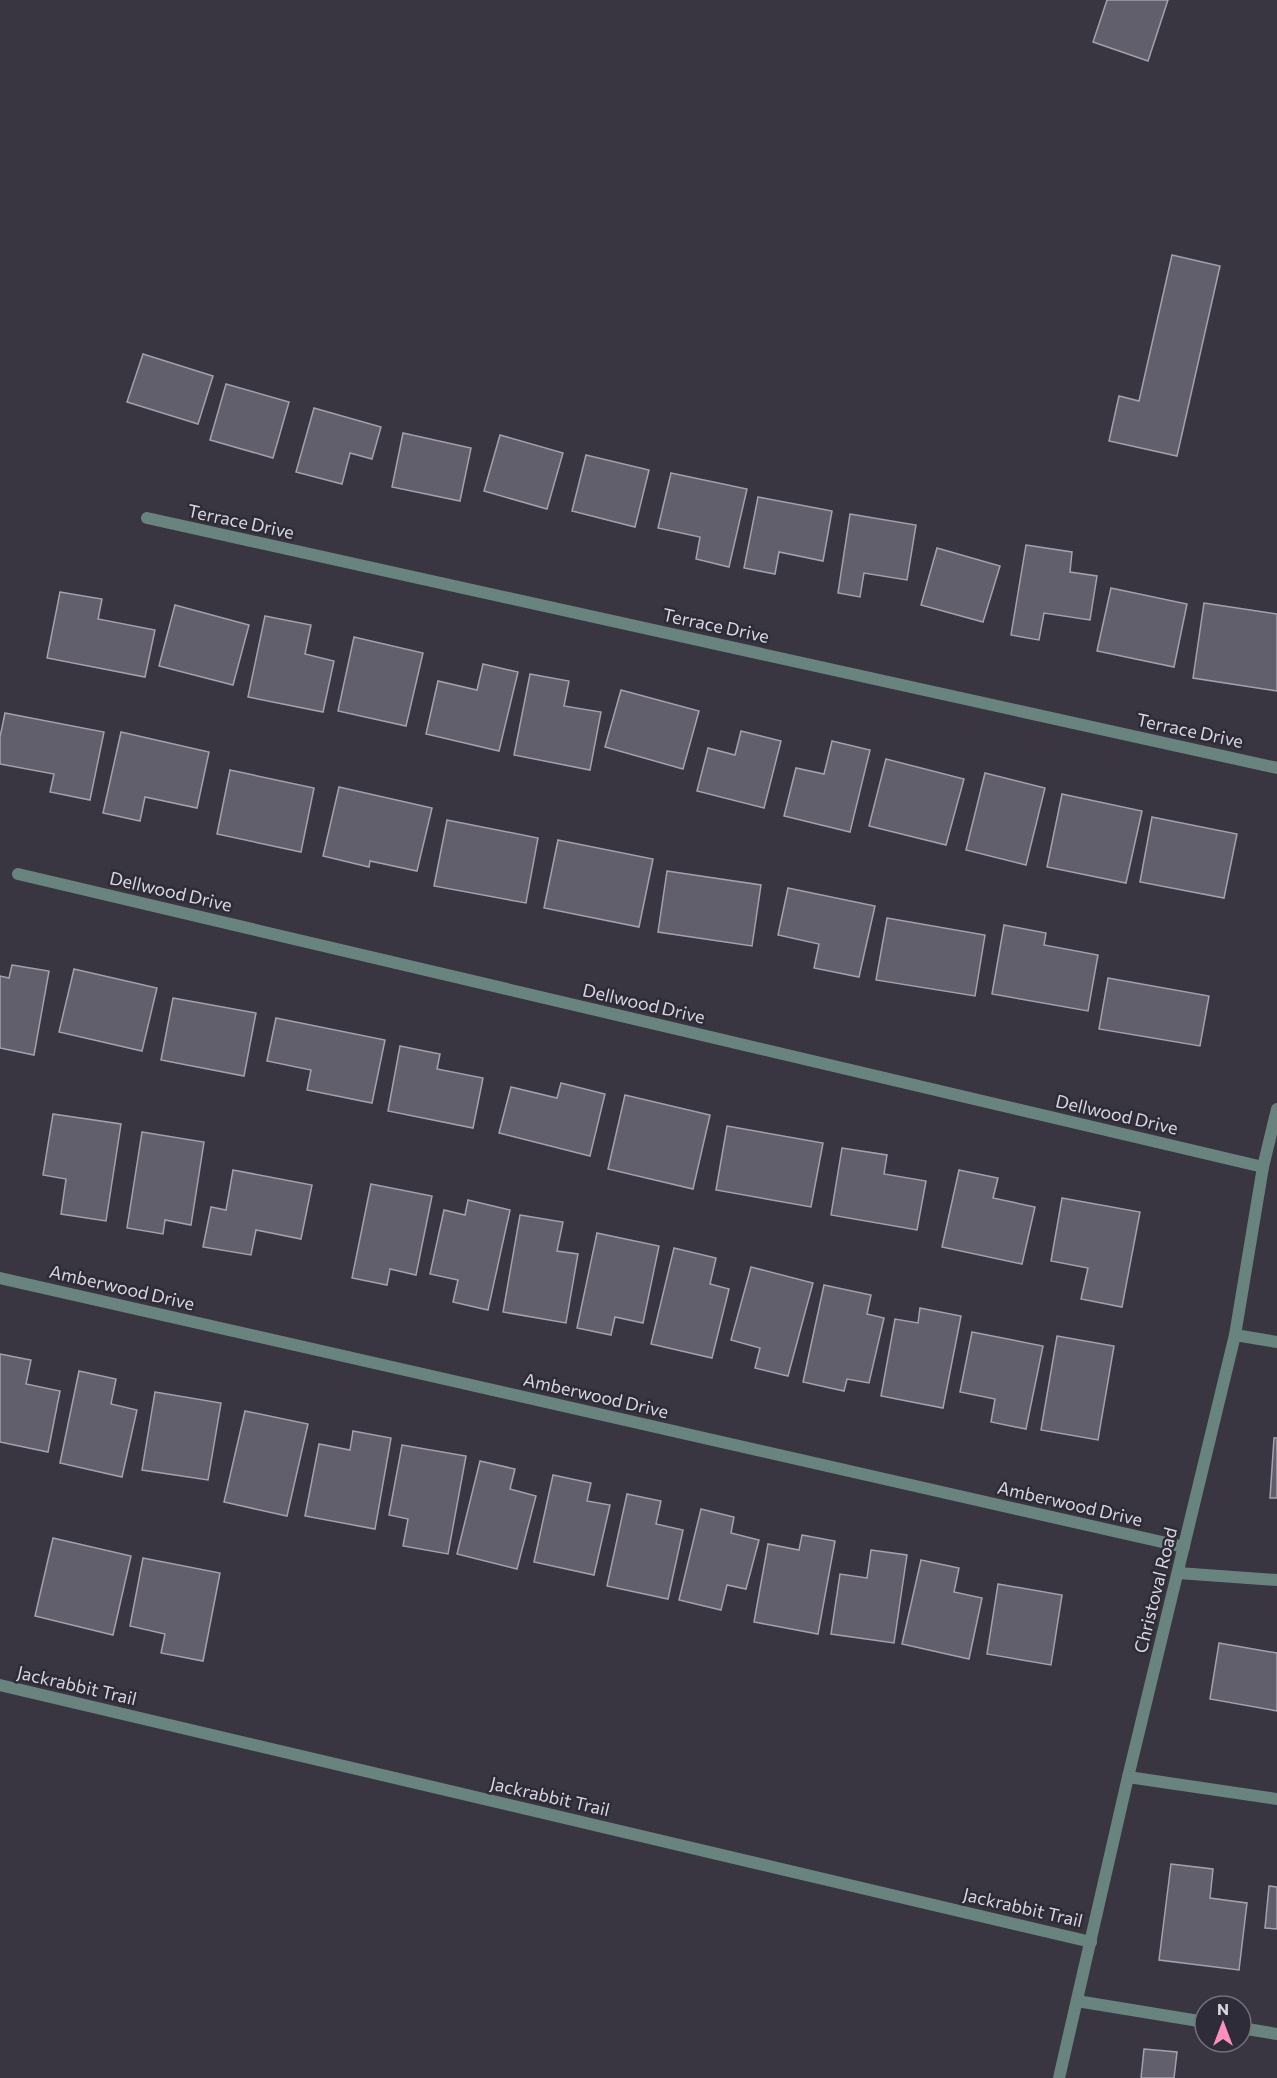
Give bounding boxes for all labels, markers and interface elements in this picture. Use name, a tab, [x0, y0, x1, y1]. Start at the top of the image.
street label: Terrace Drive	[186, 499, 296, 543]
street label: Terrace Drive	[661, 603, 771, 647]
street label: Terrace Drive	[1135, 708, 1245, 752]
street label: Dellwood Drive	[108, 866, 234, 916]
street label: Dellwood Drive	[581, 978, 707, 1028]
street label: Dellwood Drive	[1054, 1089, 1180, 1139]
street label: Amberwood Drive	[47, 1260, 197, 1314]
street label: Amberwood Drive	[521, 1368, 671, 1422]
street label: Amberwood Drive	[995, 1476, 1145, 1530]
street label: Christoval Road	[1129, 1525, 1181, 1655]
street label: Jackrabbit Trail	[15, 1661, 139, 1709]
street label: Jackrabbit Trail	[488, 1772, 612, 1820]
street label: Jackrabbit Trail	[961, 1883, 1085, 1931]
north arrow	[1193, 1994, 1253, 2054]
text: N	[1217, 1999, 1229, 2018]

